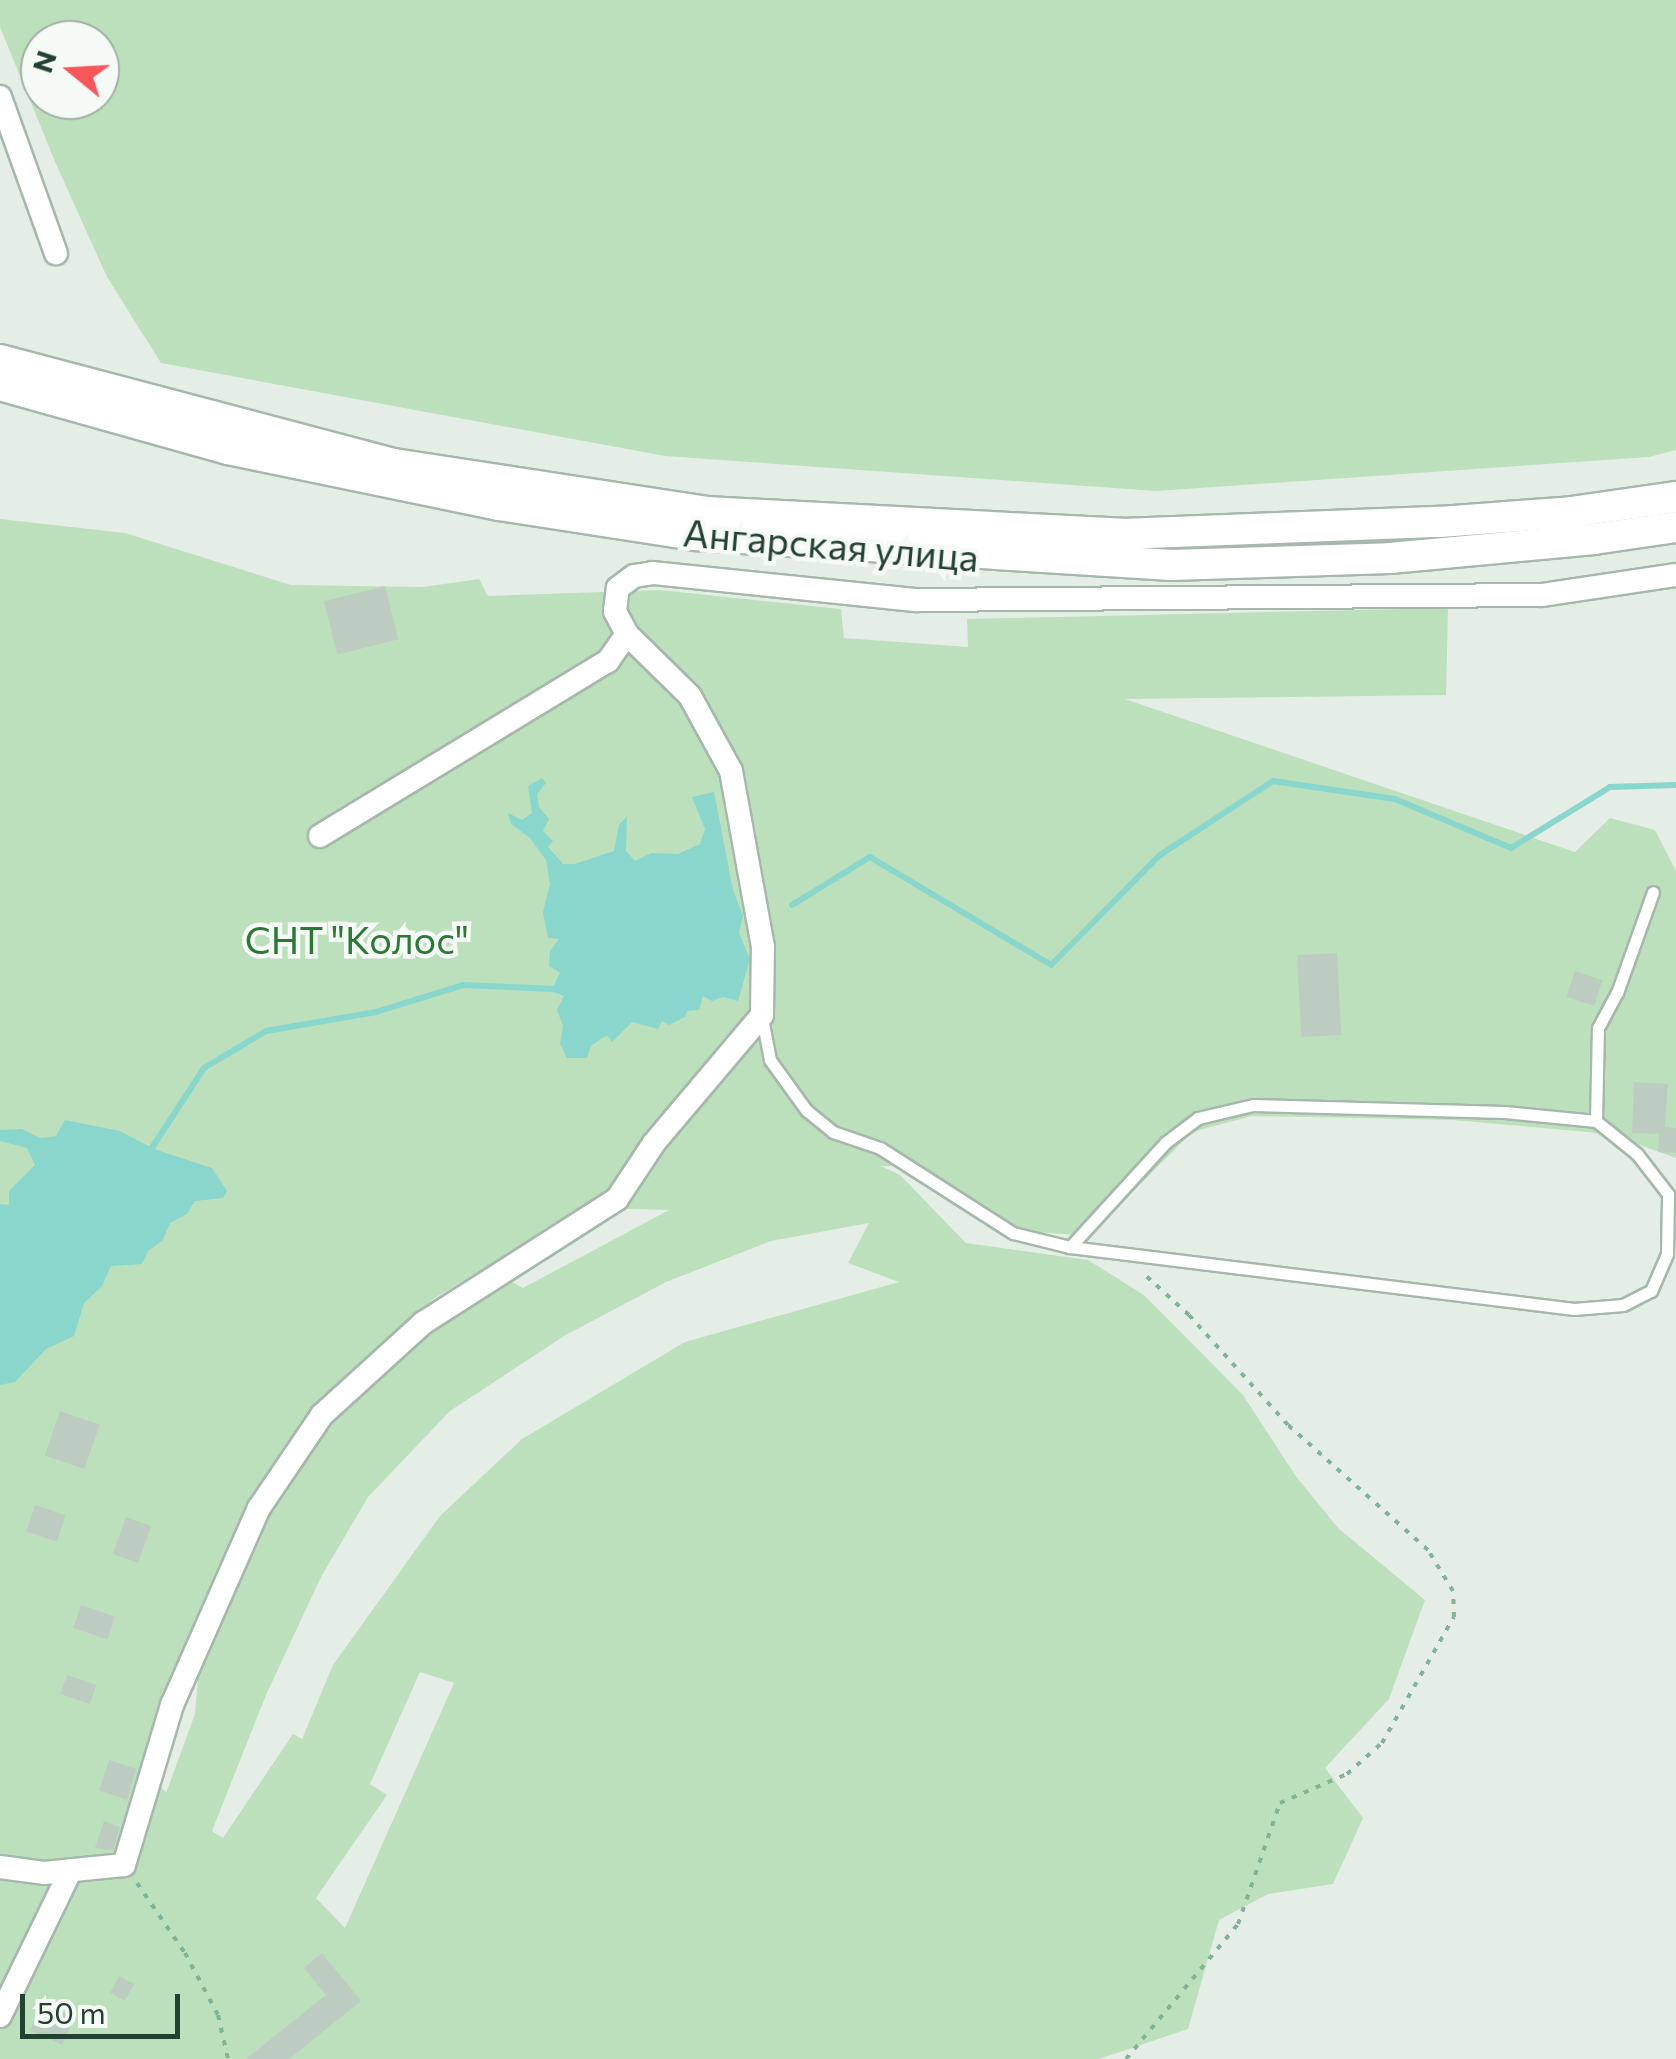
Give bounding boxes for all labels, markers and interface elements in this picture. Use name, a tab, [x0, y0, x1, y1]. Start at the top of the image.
north arrow	[20, 20, 120, 120]
text: N	[24, 46, 63, 77]
street label: Ангарская улица	[681, 508, 981, 580]
park label: СНТ "Колос"	[245, 916, 469, 962]
scale bar	[25, 1974, 185, 2036]
text: 50 m	[37, 1993, 106, 2030]

